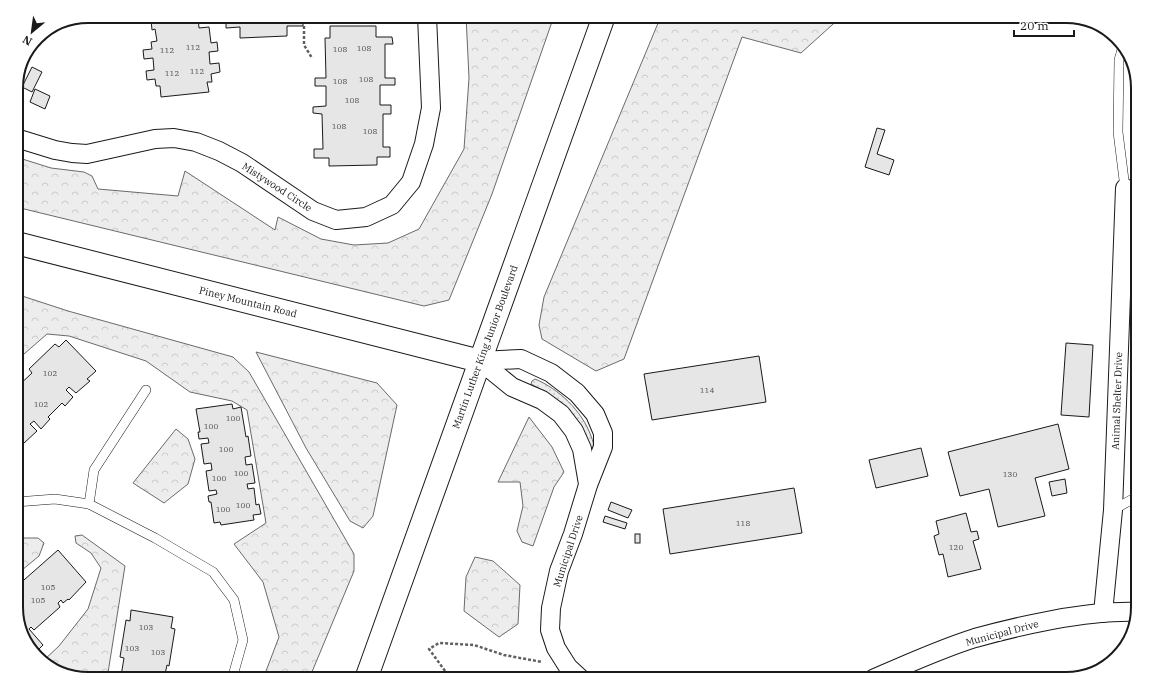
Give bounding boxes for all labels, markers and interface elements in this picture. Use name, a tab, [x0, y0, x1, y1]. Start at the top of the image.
north arrow	[12, 12, 52, 52]
scale bar	[1014, 12, 1074, 38]
text: 20 m	[1020, 18, 1049, 33]
text: N	[20, 32, 34, 49]
house number: 112	[186, 42, 200, 52]
house number: 108	[357, 43, 371, 53]
house number: 108	[333, 44, 347, 54]
house number: 112	[160, 45, 174, 55]
house number: 112	[190, 66, 204, 76]
house number: 112	[165, 68, 179, 78]
house number: 108	[359, 74, 373, 84]
house number: 108	[333, 76, 347, 86]
house number: 108	[345, 95, 359, 105]
house number: 108	[332, 121, 346, 131]
house number: 108	[363, 126, 377, 136]
street label: Mistywood Circle	[240, 160, 314, 214]
street label: Martin Luther King Junior Boulevard	[449, 263, 521, 431]
street label: Piney Mountain Road	[198, 284, 298, 320]
street label: Animal Shelter Drive	[1109, 352, 1125, 450]
house number: 102	[43, 368, 57, 378]
house number: 114	[700, 385, 714, 395]
house number: 102	[34, 399, 48, 409]
house number: 100	[226, 413, 240, 423]
house number: 100	[204, 421, 218, 431]
house number: 100	[219, 444, 233, 454]
house number: 100	[234, 468, 248, 478]
house number: 130	[1003, 469, 1017, 479]
house number: 100	[212, 473, 226, 483]
house number: 100	[236, 500, 250, 510]
house number: 100	[216, 504, 230, 514]
street label: Municipal Drive	[550, 513, 586, 589]
house number: 118	[736, 518, 750, 528]
house number: 120	[949, 542, 963, 552]
house number: 105	[41, 582, 55, 592]
house number: 105	[31, 595, 45, 605]
street label: Municipal Drive	[964, 617, 1040, 649]
house number: 103	[139, 622, 153, 632]
house number: 103	[125, 643, 139, 653]
house number: 103	[151, 647, 165, 657]

